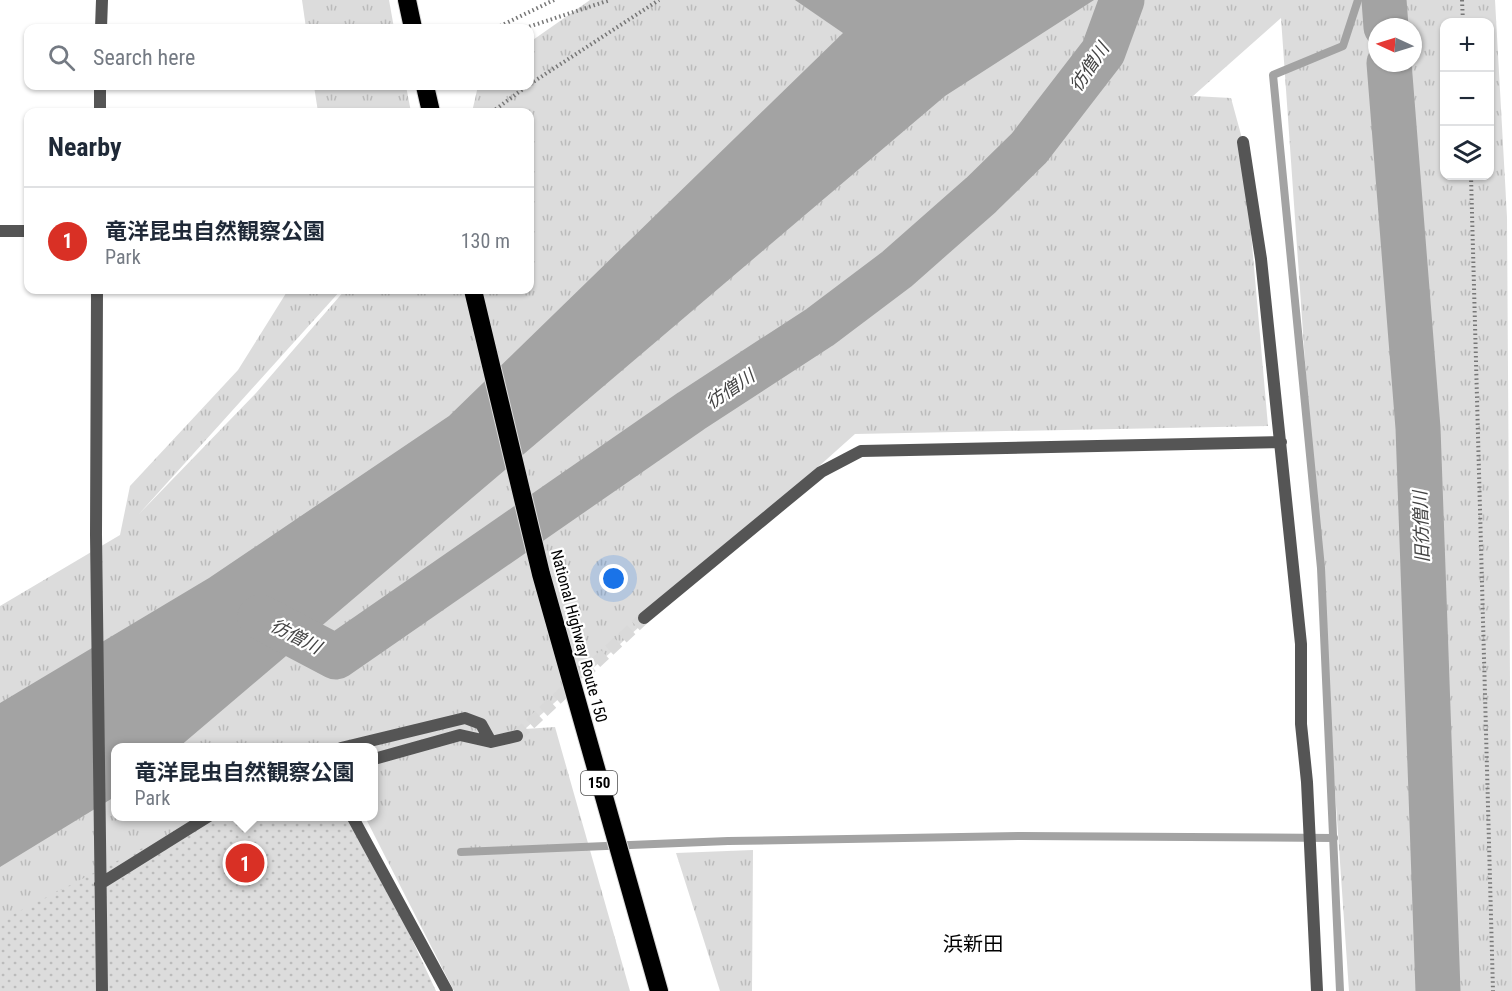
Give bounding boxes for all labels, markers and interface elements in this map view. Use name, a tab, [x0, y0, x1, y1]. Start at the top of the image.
north arrow	[1368, 18, 1422, 72]
map controls	[1440, 18, 1494, 180]
button: +	[1440, 18, 1494, 72]
search box	[24, 24, 534, 90]
water label: 彷僧川	[1065, 37, 1114, 95]
icon: search	[45, 41, 78, 74]
text: Search here	[93, 45, 195, 70]
button: −	[1440, 72, 1494, 126]
button: layers	[1440, 126, 1494, 180]
text: Nearby	[48, 132, 122, 162]
text: 竜洋昆虫自然観察公園	[105, 219, 325, 244]
text: 1	[62, 229, 73, 253]
text: 130 m	[461, 229, 510, 253]
text: Park	[105, 245, 141, 269]
water label: 彷僧川	[702, 364, 760, 413]
water label: 旧彷僧川	[1409, 489, 1433, 563]
street label: National Highway Route 150	[547, 548, 611, 724]
your location	[599, 564, 628, 593]
water label: 彷僧川	[267, 614, 327, 659]
popup	[111, 743, 378, 821]
text: 竜洋昆虫自然観察公園	[134, 760, 355, 785]
road number: 150	[581, 771, 617, 795]
text: Park	[134, 786, 170, 810]
pin: 1	[226, 840, 264, 886]
district label: 浜新田	[943, 932, 1003, 956]

